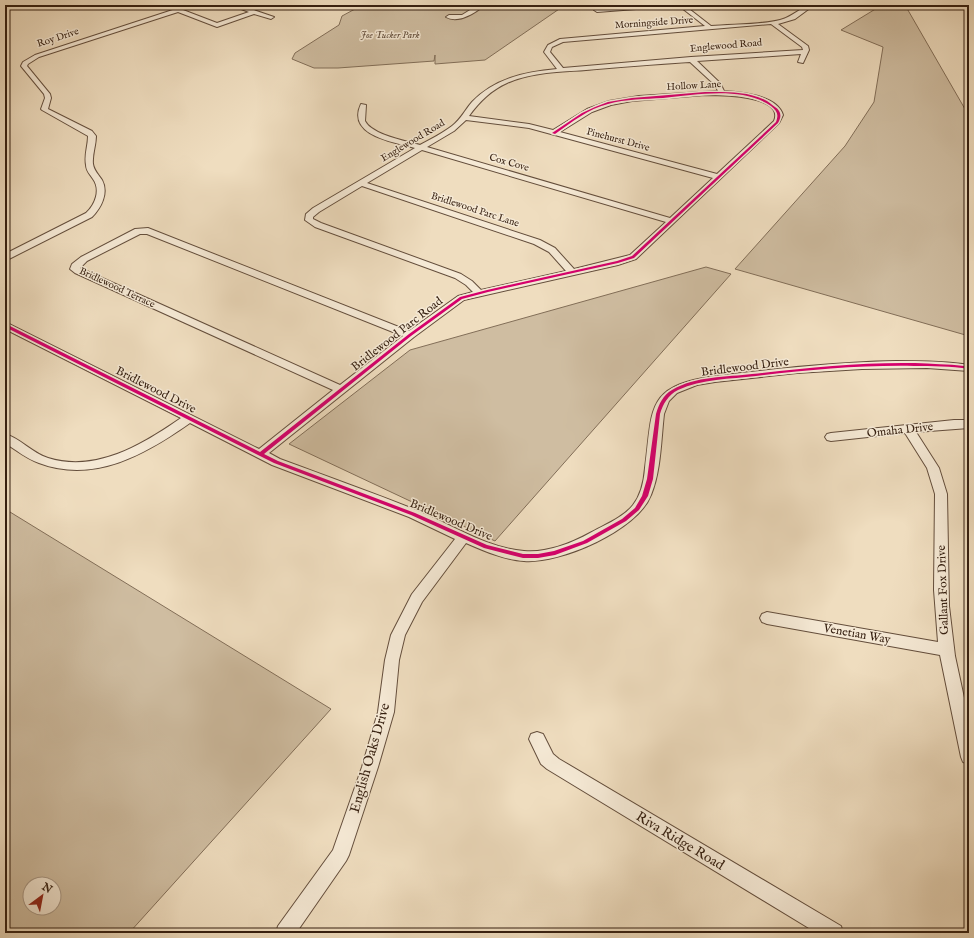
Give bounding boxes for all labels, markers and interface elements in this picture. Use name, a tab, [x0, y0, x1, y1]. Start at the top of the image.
street label: Morningside Drive	[614, 14, 694, 32]
street label: Roy Drive	[35, 25, 81, 51]
park label: Joe Tucker Park	[361, 29, 419, 42]
street label: Englewood Road	[689, 36, 763, 56]
street label: Hollow Lane	[666, 78, 722, 94]
street label: Englewood Road	[379, 116, 448, 165]
street label: Pinehurst Drive	[585, 125, 651, 155]
street label: Cox Cove	[488, 151, 531, 175]
street label: Bridlewood Parc Lane	[429, 190, 521, 230]
street label: Bridlewood Terrace	[77, 265, 157, 311]
street label: Bridlewood Parc Road	[348, 293, 446, 374]
street label: Bridlewood Drive	[700, 354, 790, 380]
street label: Bridlewood Drive	[113, 363, 199, 417]
street label: Omaha Drive	[866, 419, 934, 441]
street label: Bridlewood Drive	[407, 496, 495, 544]
street label: Gallant Fox Drive	[934, 544, 952, 635]
street label: Venetian Way	[821, 621, 892, 647]
street label: English Oaks Drive	[346, 700, 394, 815]
street label: Riva Ridge Road	[633, 808, 728, 875]
north arrow	[22, 876, 62, 916]
text: N	[38, 879, 55, 897]

